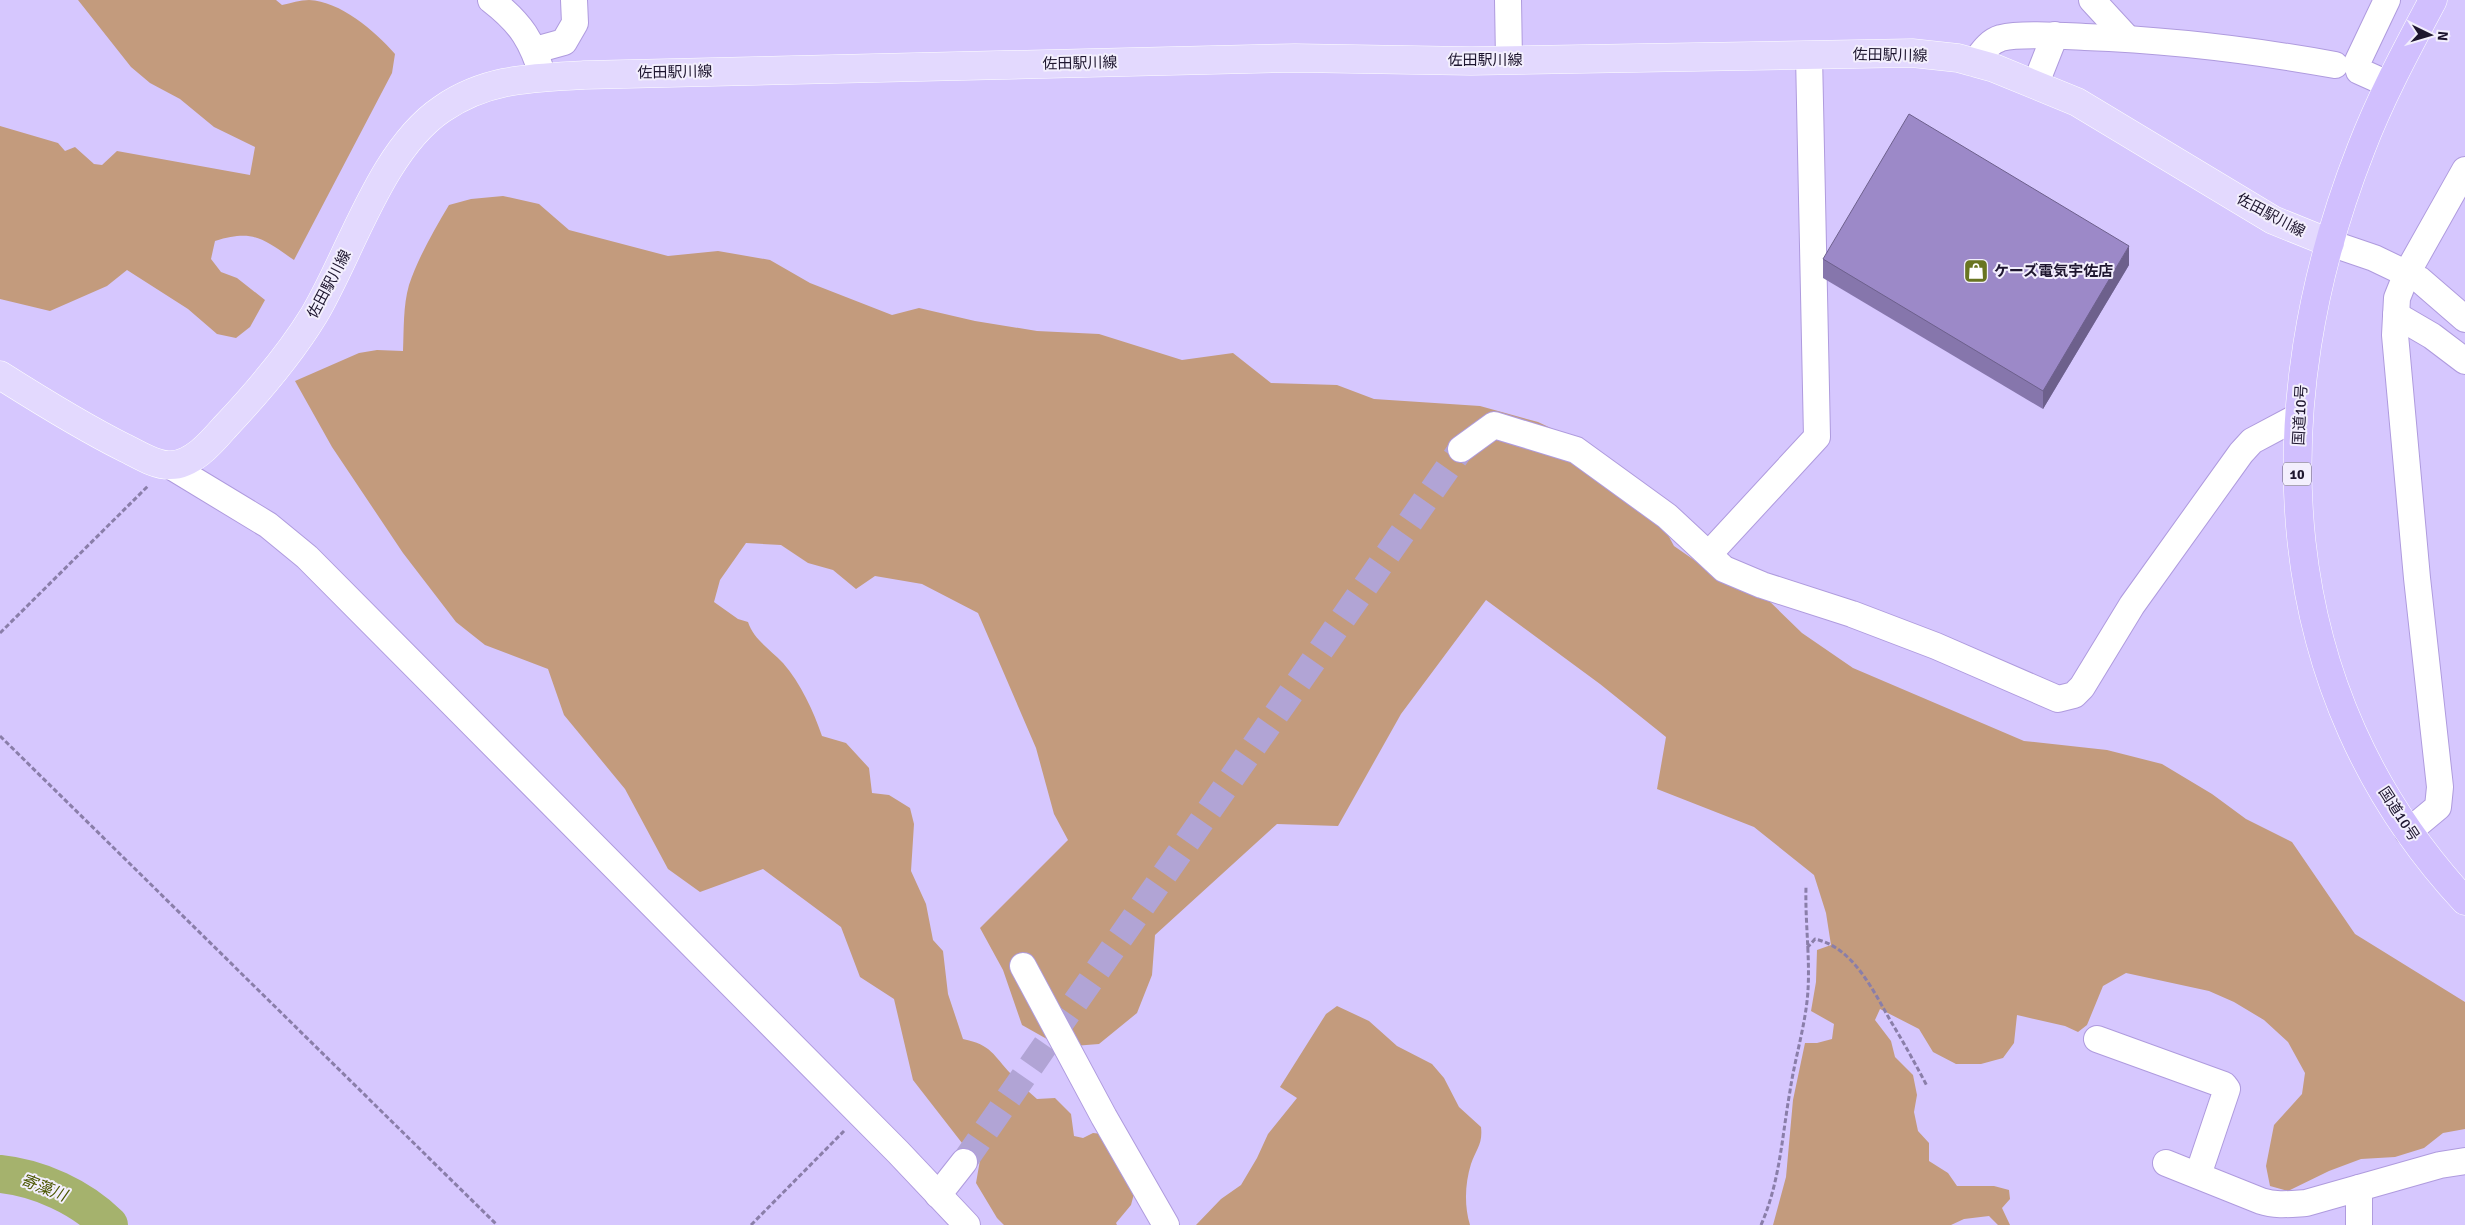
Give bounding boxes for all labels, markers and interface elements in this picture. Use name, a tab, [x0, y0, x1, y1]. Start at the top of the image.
north arrow	[2405, 10, 2455, 60]
text: N	[2434, 30, 2451, 42]
street label: 佐田駅川線	[1852, 45, 1928, 65]
street label: 佐田駅川線	[1447, 51, 1523, 69]
street label: 佐田駅川線	[1042, 53, 1118, 73]
street label: 佐田駅川線	[637, 62, 713, 82]
street label: 佐田駅川線	[2234, 189, 2308, 241]
street label: 佐田駅川線	[303, 247, 355, 321]
shop icon: ケーズ電気宇佐店	[1963, 258, 1989, 284]
place label: ケーズ電気宇佐店	[1994, 262, 2113, 280]
street label: 国道10号	[2289, 384, 2311, 446]
road number: 10	[2283, 462, 2311, 486]
street label: 国道10号	[2375, 783, 2423, 845]
water label: 寄藻川	[18, 1170, 71, 1207]

